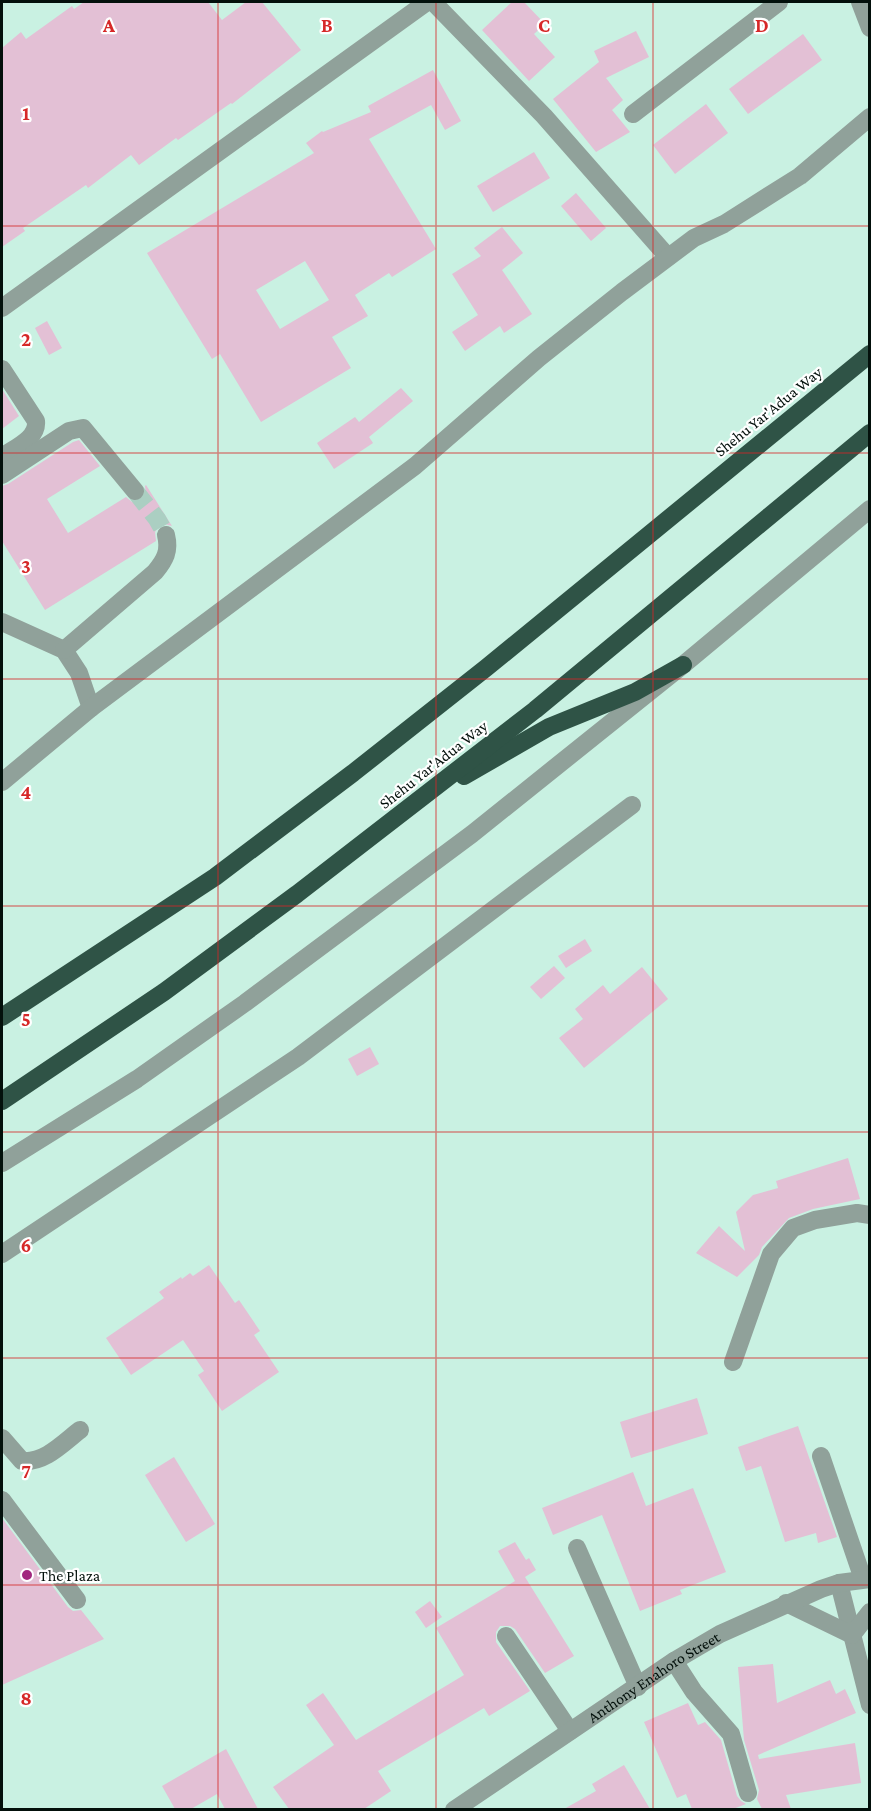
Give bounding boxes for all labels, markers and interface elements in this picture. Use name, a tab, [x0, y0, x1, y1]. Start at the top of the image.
text: A	[102, 14, 116, 36]
text: B	[321, 14, 333, 36]
text: C	[538, 14, 550, 36]
text: D	[755, 14, 769, 36]
text: 1	[22, 102, 30, 124]
text: 2	[21, 328, 31, 350]
street label: Shehu Yar'Adua Way	[712, 363, 826, 460]
text: 3	[21, 555, 31, 577]
street label: Shehu Yar'Adua Way	[376, 717, 492, 813]
text: 4	[21, 781, 32, 803]
text: 5	[21, 1008, 31, 1030]
text: 6	[21, 1234, 31, 1256]
text: 7	[21, 1460, 31, 1482]
place label: The Plaza	[39, 1567, 101, 1584]
marker: The Plaza	[20, 1568, 34, 1582]
street label: Anthony Enahoro Street	[585, 1628, 723, 1726]
text: 8	[20, 1687, 32, 1709]

